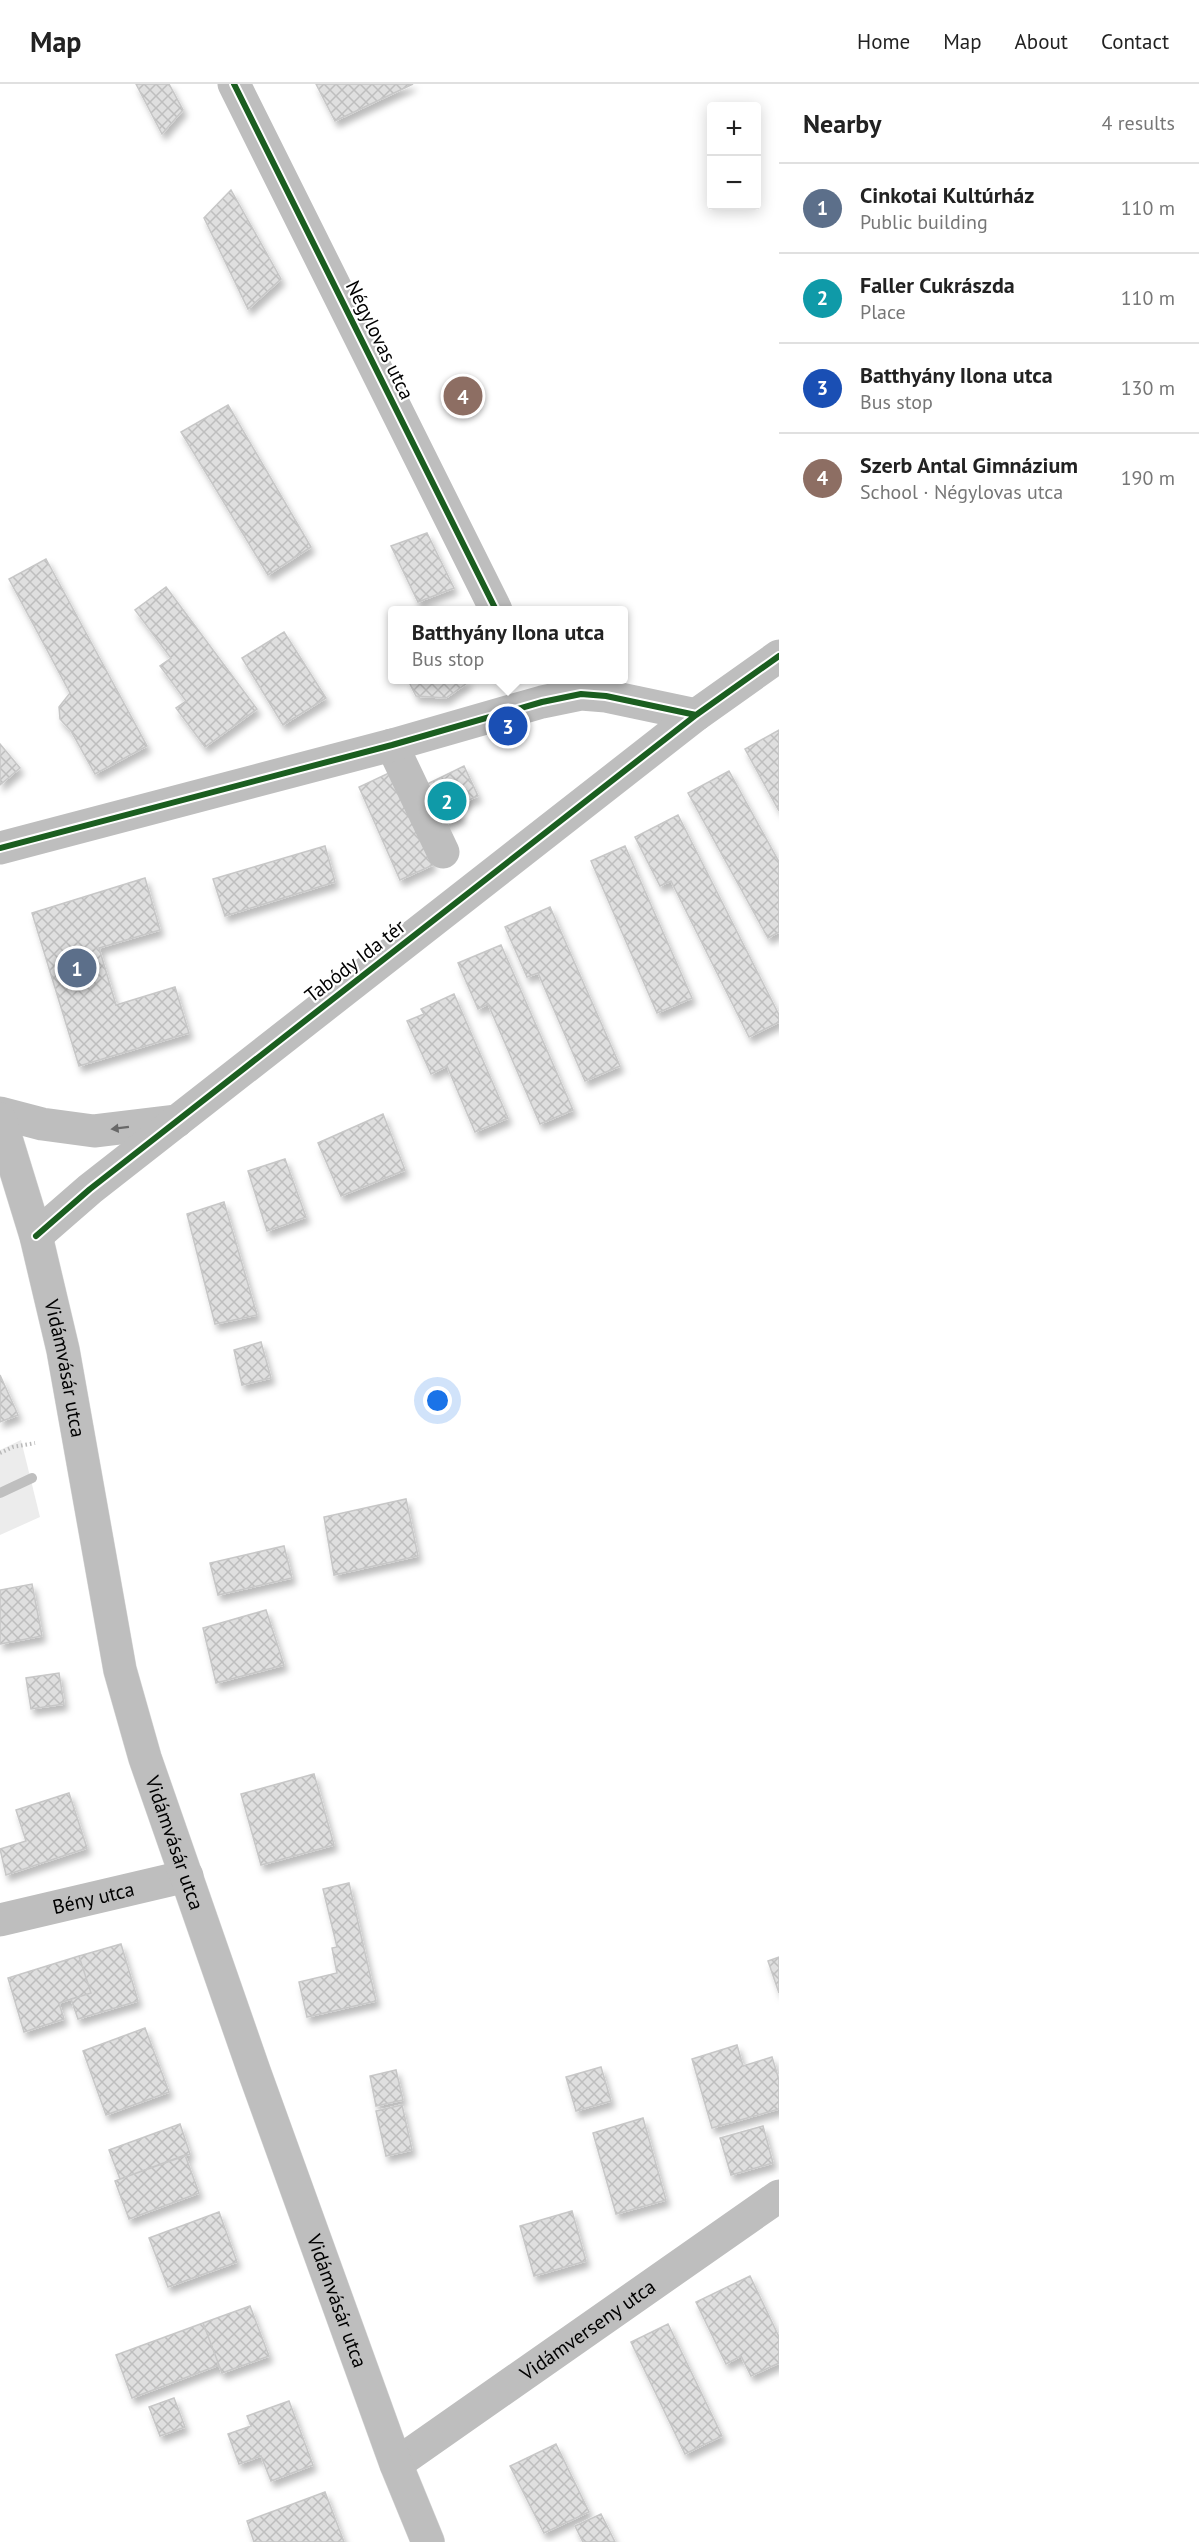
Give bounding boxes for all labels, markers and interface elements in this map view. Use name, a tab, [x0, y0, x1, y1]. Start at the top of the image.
text: Map	[30, 23, 81, 60]
text: Home	[857, 28, 910, 55]
text: Map	[943, 28, 982, 55]
text: About	[1015, 28, 1068, 55]
text: Contact	[1101, 28, 1169, 55]
map controls	[707, 102, 761, 210]
button: +	[707, 102, 761, 156]
text: Nearby	[803, 107, 881, 140]
text: 4 results	[1102, 110, 1175, 136]
button: −	[707, 156, 761, 210]
text: Cinkotai Kultúrház	[860, 181, 1034, 209]
text: 1	[817, 195, 828, 221]
text: 110 m	[1121, 195, 1175, 221]
text: Public building	[860, 209, 988, 235]
text: Faller Cukrászda	[860, 271, 1015, 299]
street label: Négylovas utca	[340, 276, 420, 404]
text: 2	[817, 285, 828, 311]
text: 110 m	[1121, 285, 1175, 311]
text: Place	[860, 299, 906, 325]
text: Batthyány Ilona utca	[860, 361, 1053, 389]
pin: 4	[444, 374, 482, 418]
text: 3	[817, 375, 828, 401]
text: 130 m	[1121, 375, 1175, 401]
text: Bus stop	[860, 389, 933, 415]
text: Szerb Antal Gimnázium	[860, 451, 1078, 479]
text: 4	[817, 465, 828, 491]
text: 190 m	[1121, 465, 1175, 491]
text: School · Négylovas utca	[860, 479, 1063, 505]
popup	[388, 606, 628, 684]
text: Batthyány Ilona utca	[412, 618, 604, 646]
text: Bus stop	[412, 646, 484, 672]
pin: 3	[488, 704, 528, 748]
pin: 2	[428, 778, 466, 824]
street label: Tabódy Ida tér	[300, 914, 411, 1008]
pin: 1	[58, 946, 97, 990]
one-way arrow	[111, 1123, 130, 1132]
street label: Vidámvásár utca	[38, 1296, 91, 1439]
your location	[423, 1386, 452, 1415]
street label: Vidámvásár utca	[139, 1772, 210, 1913]
street label: Bény utca	[50, 1876, 137, 1920]
street label: Vidámvásár utca	[301, 2230, 373, 2371]
street label: Vidámverseny utca	[514, 2273, 661, 2387]

